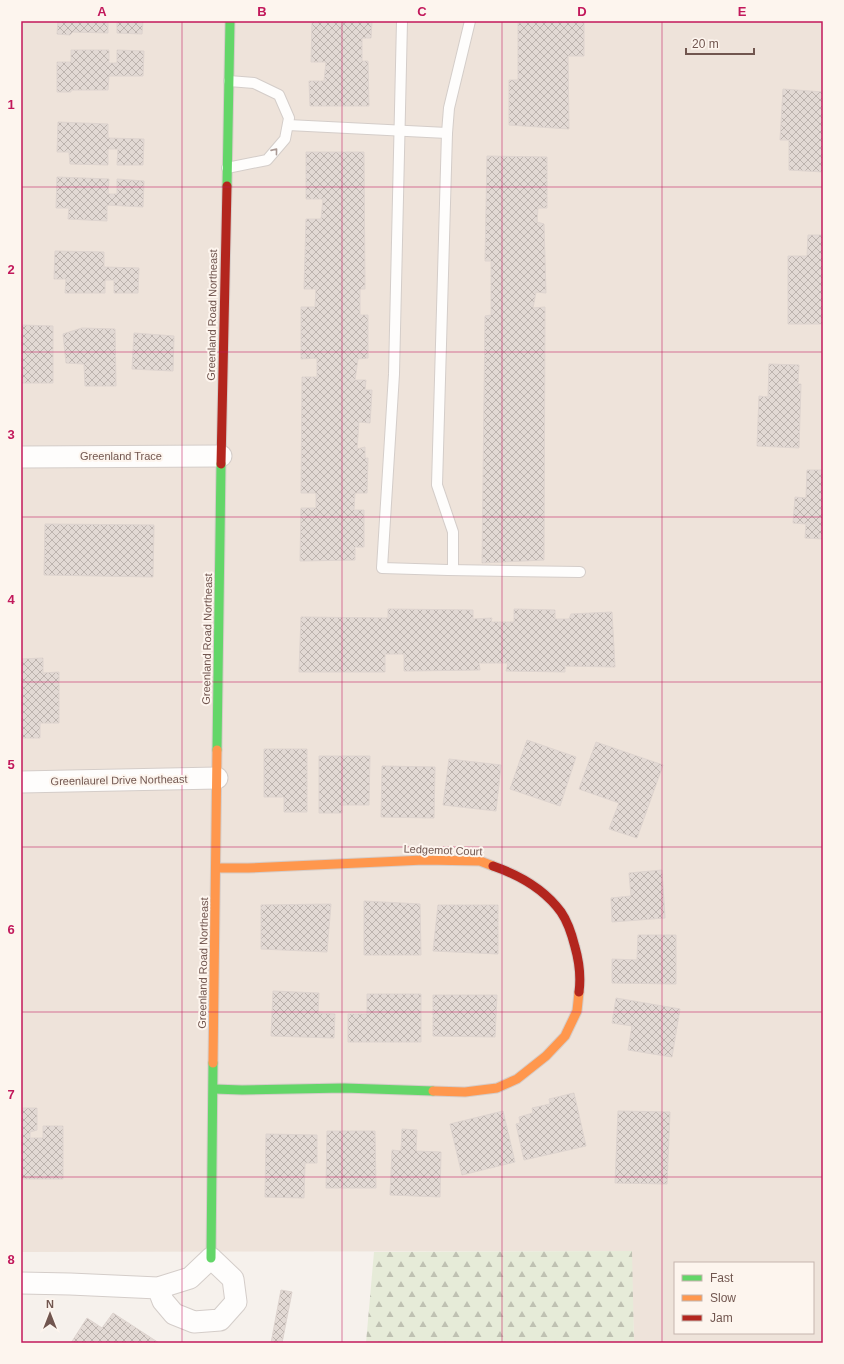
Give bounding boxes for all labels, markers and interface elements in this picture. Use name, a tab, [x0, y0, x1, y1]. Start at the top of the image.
text: A	[97, 4, 107, 19]
text: B	[257, 4, 267, 19]
text: C	[417, 4, 427, 19]
text: D	[577, 4, 587, 19]
text: E	[738, 4, 747, 19]
scale bar	[686, 30, 754, 56]
text: 20 m	[692, 37, 719, 51]
text: 1	[7, 97, 15, 112]
one-way arrow	[270, 149, 277, 156]
street label: Greenland Road Northeast	[205, 249, 219, 381]
text: 2	[7, 262, 15, 277]
text: 3	[7, 427, 15, 442]
street label: Greenland Trace	[80, 450, 162, 462]
street label: Greenland Road Northeast	[200, 573, 214, 705]
text: 4	[7, 592, 15, 607]
text: 5	[7, 757, 15, 772]
street label: Greenlaurel Drive Northeast	[50, 773, 188, 787]
street label: Ledgemot Court	[403, 843, 483, 857]
street label: Greenland Road Northeast	[196, 897, 210, 1029]
text: 6	[7, 922, 15, 937]
text: 7	[7, 1087, 15, 1102]
text: 8	[7, 1252, 15, 1267]
legend	[674, 1262, 814, 1334]
text: Fast	[710, 1271, 734, 1285]
text: Slow	[710, 1291, 736, 1305]
north arrow	[30, 1294, 70, 1334]
text: N	[46, 1298, 54, 1310]
text: Jam	[710, 1311, 733, 1325]

